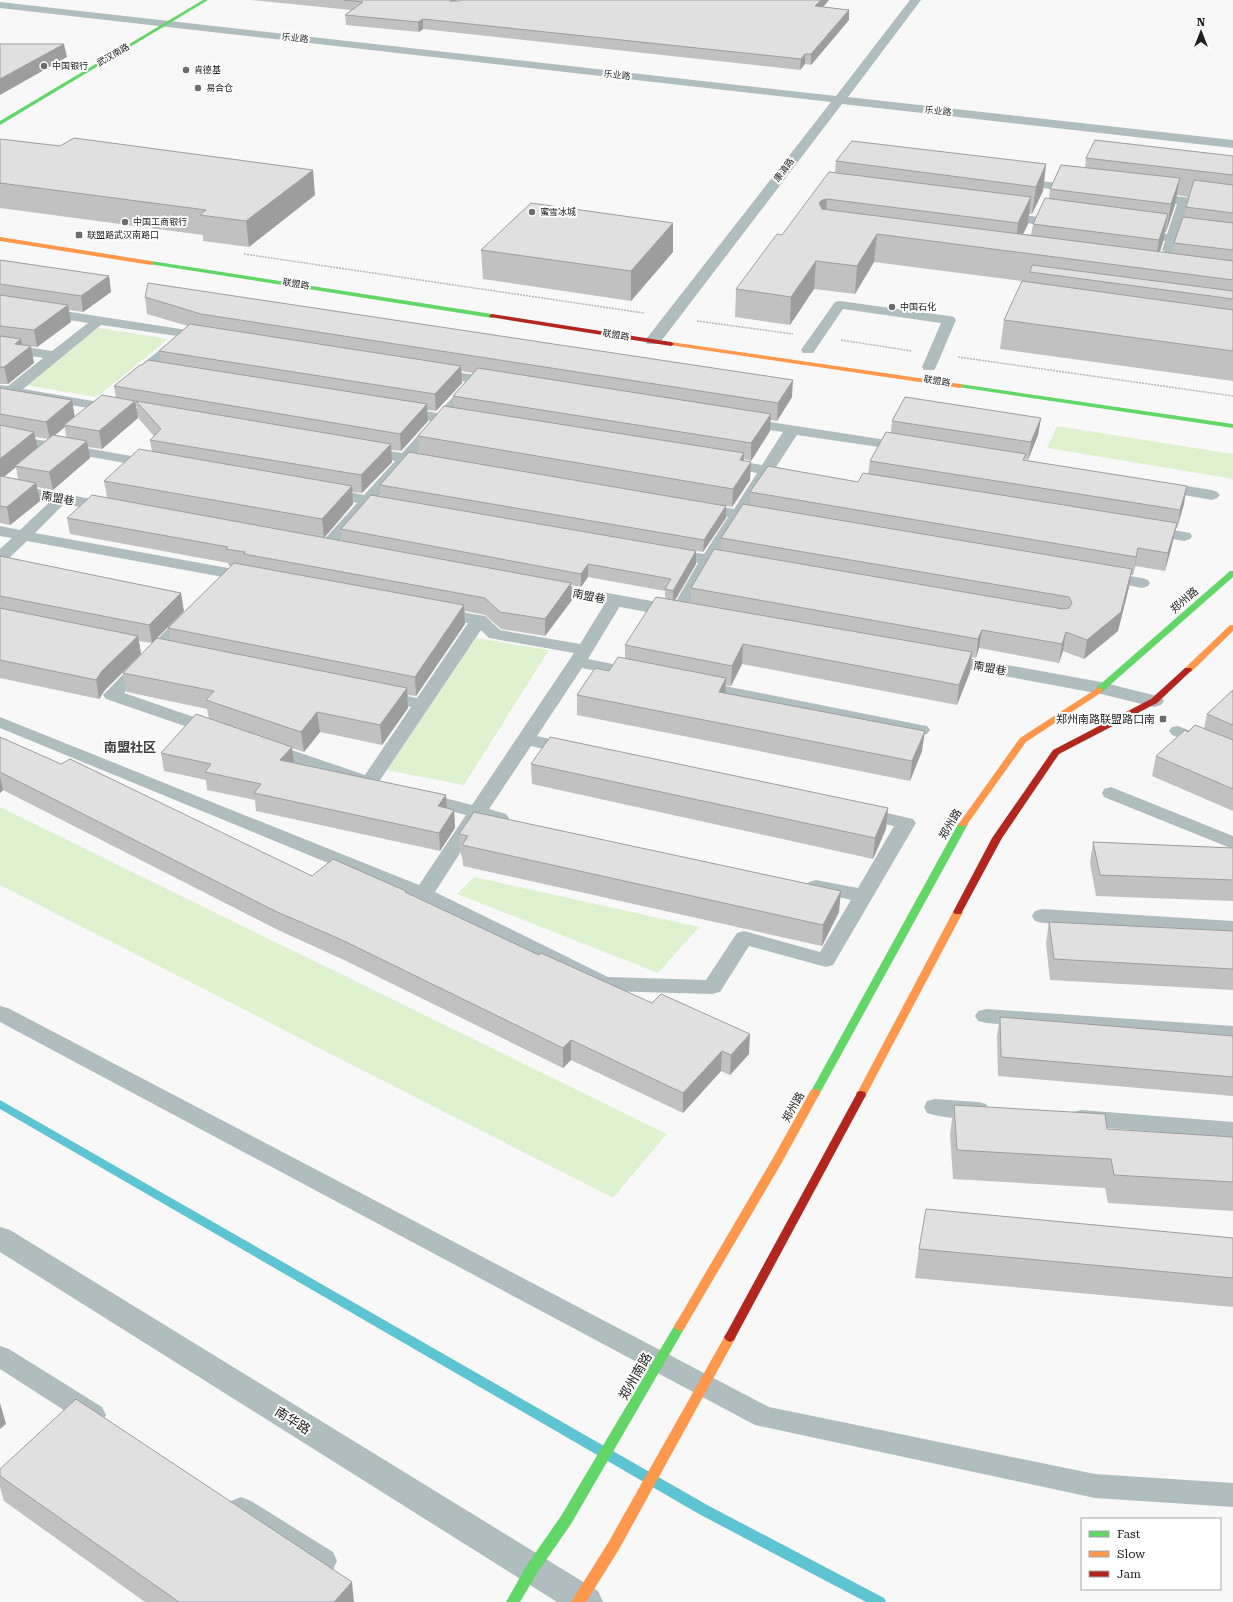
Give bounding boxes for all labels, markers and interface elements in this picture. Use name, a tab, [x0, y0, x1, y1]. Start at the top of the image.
north arrow	[1181, 12, 1221, 52]
text: N	[1197, 16, 1206, 29]
street label: 乐业路	[281, 32, 309, 44]
street label: 武汉南路	[95, 42, 131, 68]
marker: 中国银行	[39, 61, 49, 71]
place label: 中国银行	[52, 61, 88, 71]
place label: 肯德基	[194, 64, 221, 75]
marker: 肯德基	[181, 65, 191, 75]
street label: 乐业路	[603, 69, 631, 81]
marker: 易合仓	[193, 83, 203, 93]
place label: 易合仓	[206, 83, 233, 93]
street label: 乐业路	[924, 105, 952, 117]
street label: 康滇路	[771, 156, 796, 184]
marker: 蜜雪冰城	[527, 207, 537, 217]
place label: 蜜雪冰城	[540, 207, 576, 217]
marker: 中国工商银行	[120, 217, 130, 227]
place label: 中国工商银行	[133, 217, 187, 227]
marker: 联盟路武汉南路口	[74, 230, 84, 240]
place label: 联盟路武汉南路口	[87, 230, 159, 240]
street label: 联盟路	[282, 277, 310, 291]
place label: 中国石化	[900, 301, 936, 312]
marker: 中国石化	[887, 302, 897, 312]
street label: 联盟路	[602, 328, 630, 342]
street label: 联盟路	[923, 374, 951, 388]
street label: 南盟巷	[41, 489, 75, 508]
street label: 郑州路	[1168, 585, 1201, 616]
street label: 南盟巷	[571, 587, 606, 606]
street label: 南盟巷	[973, 659, 1007, 678]
place label: 郑州南路联盟路口南	[1056, 713, 1155, 726]
marker: 郑州南路联盟路口南	[1158, 714, 1168, 724]
district label: 南盟社区	[104, 740, 156, 755]
street label: 郑州路	[936, 807, 964, 842]
street label: 郑州路	[780, 1090, 807, 1125]
street label: 郑州南路	[616, 1350, 655, 1403]
street label: 南华路	[272, 1404, 313, 1437]
legend	[1081, 1518, 1221, 1590]
text: Fast	[1117, 1527, 1141, 1541]
text: Slow	[1117, 1547, 1145, 1561]
text: Jam	[1117, 1567, 1141, 1581]

